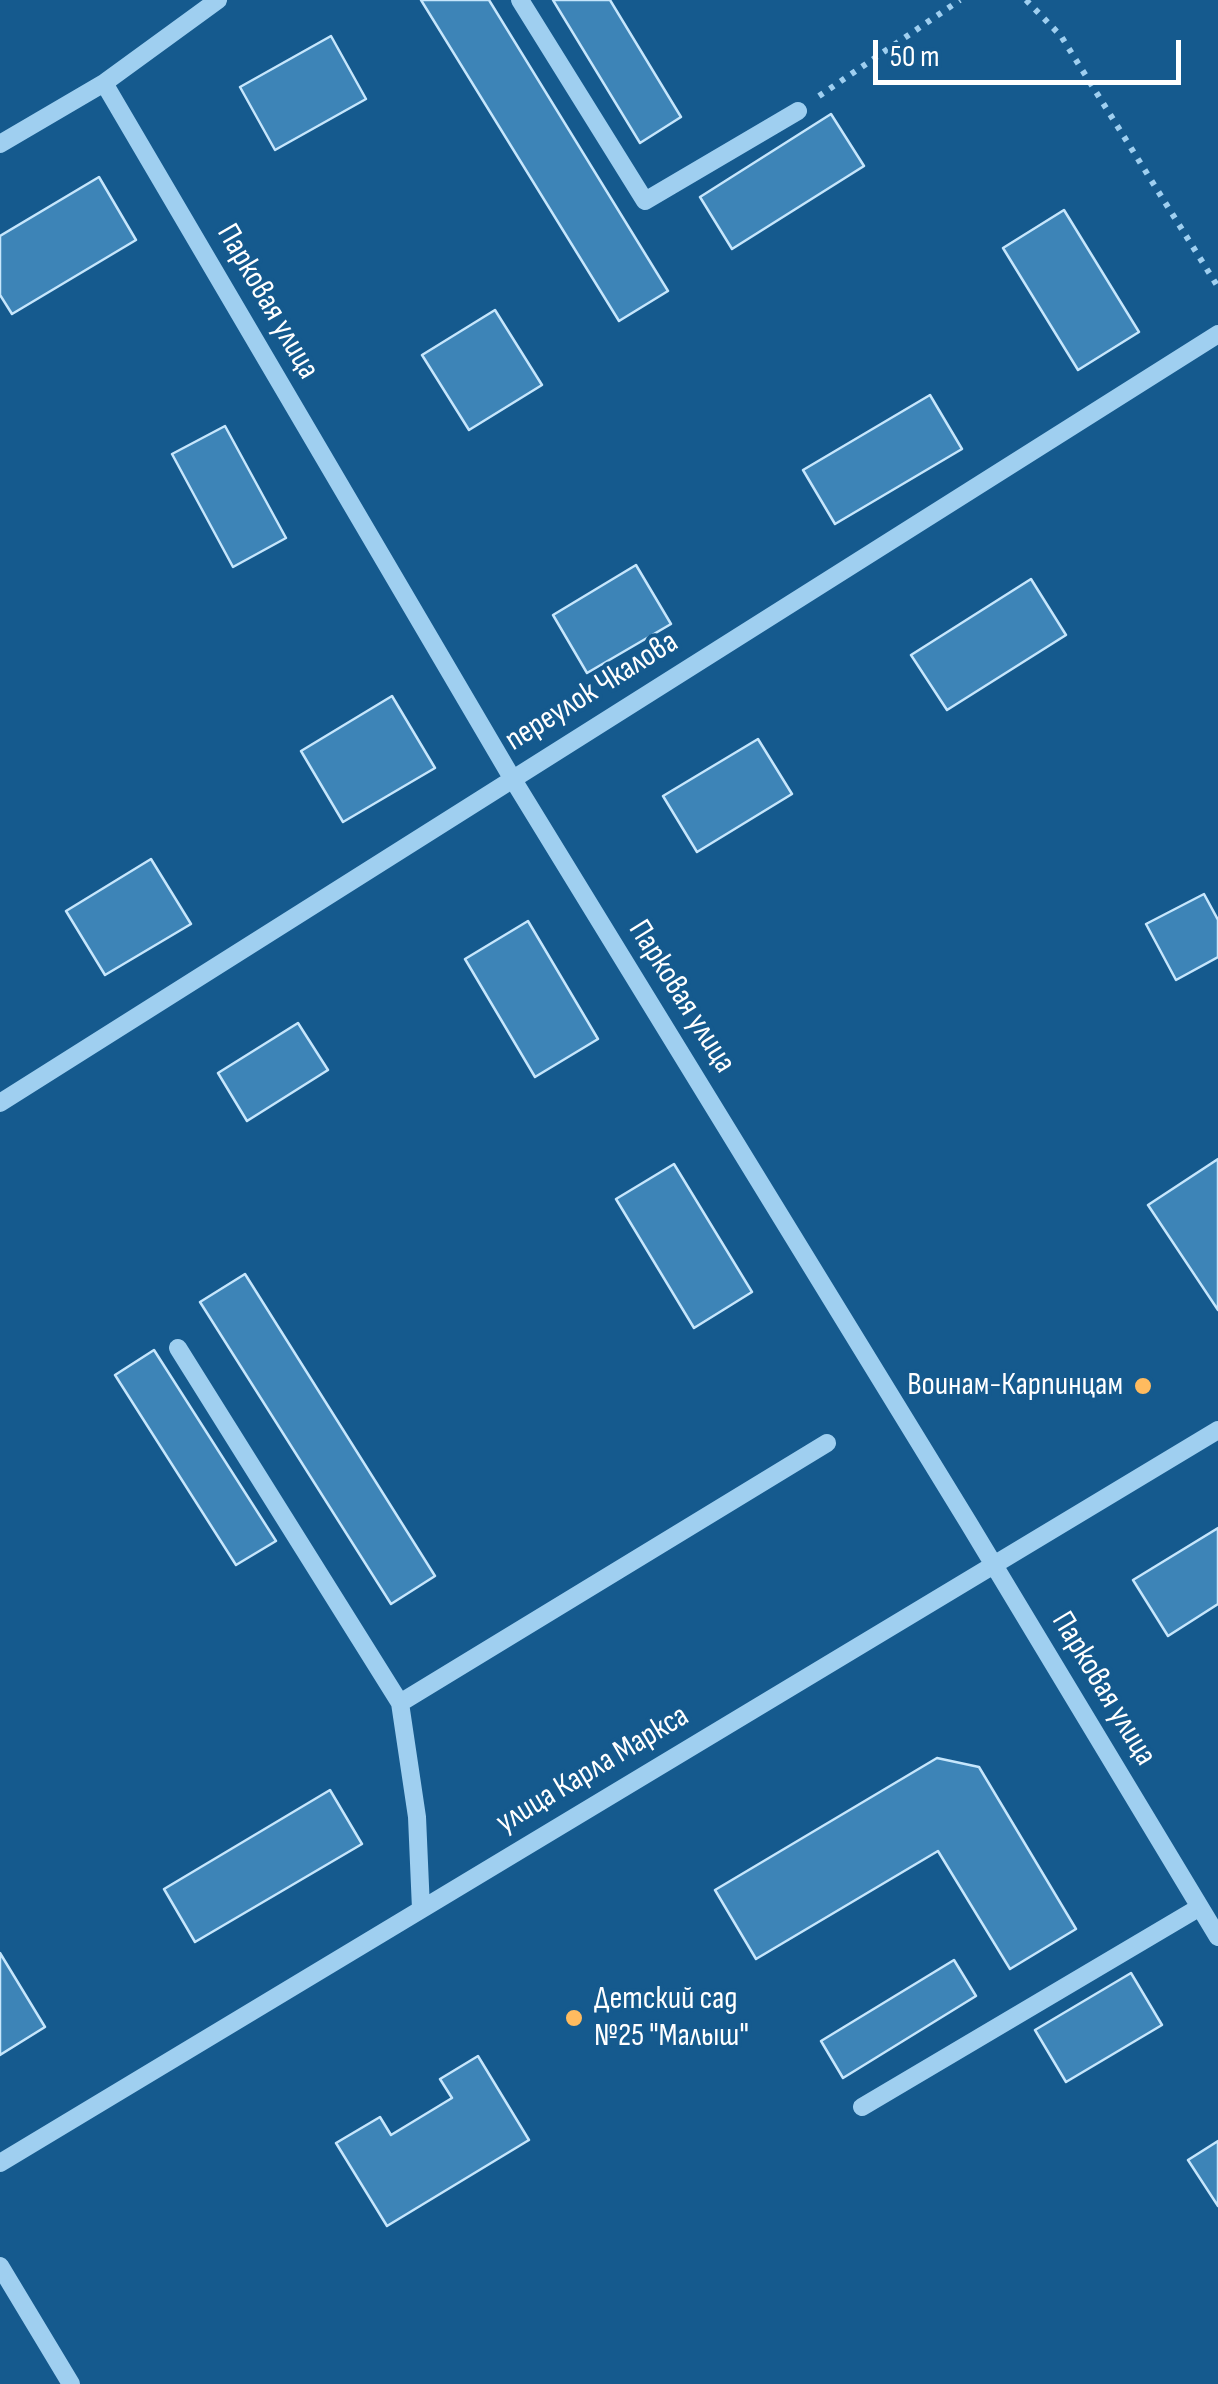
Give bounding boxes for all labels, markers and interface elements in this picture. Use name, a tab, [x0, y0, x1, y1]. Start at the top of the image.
scale bar	[878, 20, 1186, 82]
text: 50 m	[890, 39, 939, 75]
street label: Парковая улица	[207, 218, 327, 386]
street label: переулок Чкалова	[498, 624, 686, 760]
street label: Парковая улица	[619, 914, 743, 1080]
place label: Воинам-Карпинцам	[907, 1367, 1123, 1405]
marker: Воинам-Карпинцам	[1132, 1375, 1154, 1397]
street label: Парковая улица	[1042, 1605, 1164, 1773]
street label: улица Карла Маркса	[490, 1698, 696, 1842]
place label: Детский сад №25 "Малыш"	[594, 1981, 749, 2056]
marker: Детский сад №25 "Малыш"	[563, 2007, 585, 2029]

